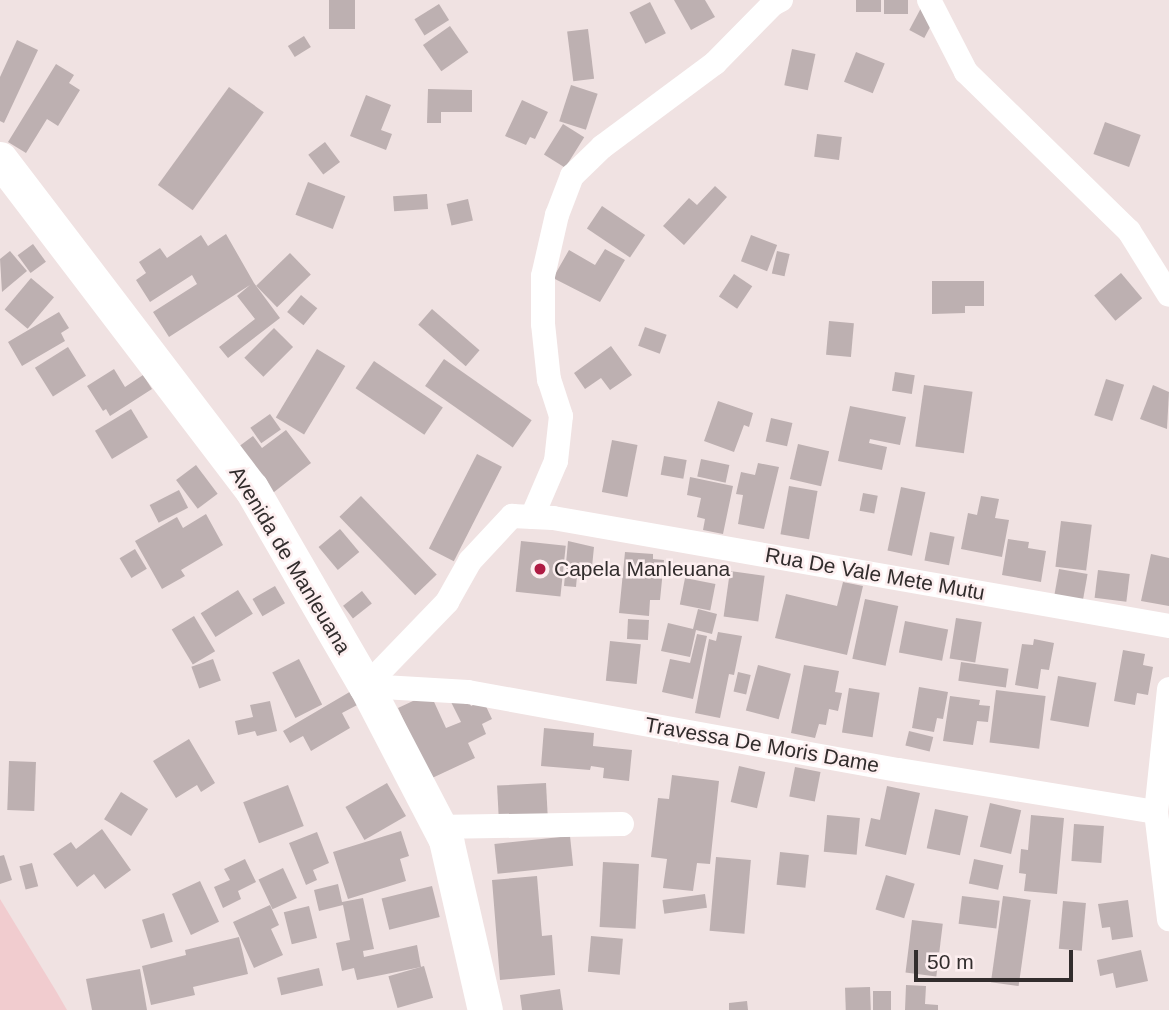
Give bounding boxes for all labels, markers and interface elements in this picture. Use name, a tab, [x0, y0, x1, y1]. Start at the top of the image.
street label: Avenida de Manleuana	[224, 462, 356, 658]
street label: Rua De Vale Mete Mutu	[763, 542, 987, 606]
place label: Capela Manleuana	[554, 556, 730, 582]
marker: Capela Manleuana	[532, 561, 548, 577]
street label: Travessa De Moris Dame	[643, 712, 881, 778]
scale bar	[917, 936, 1076, 980]
text: 50 m	[927, 950, 974, 973]

